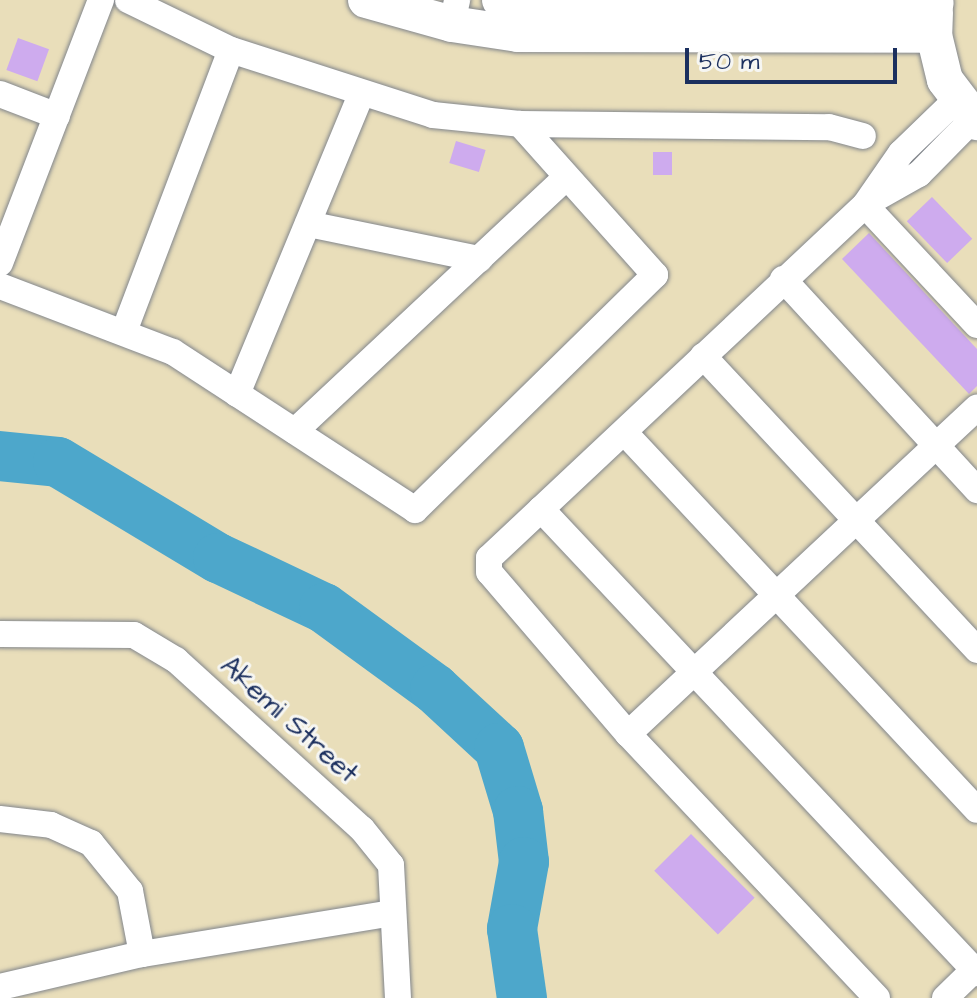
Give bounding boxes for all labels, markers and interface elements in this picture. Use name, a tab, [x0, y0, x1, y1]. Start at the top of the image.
scale bar	[689, 32, 901, 82]
text: 50 m	[699, 45, 759, 79]
street label: Akemi Street	[213, 649, 365, 791]

